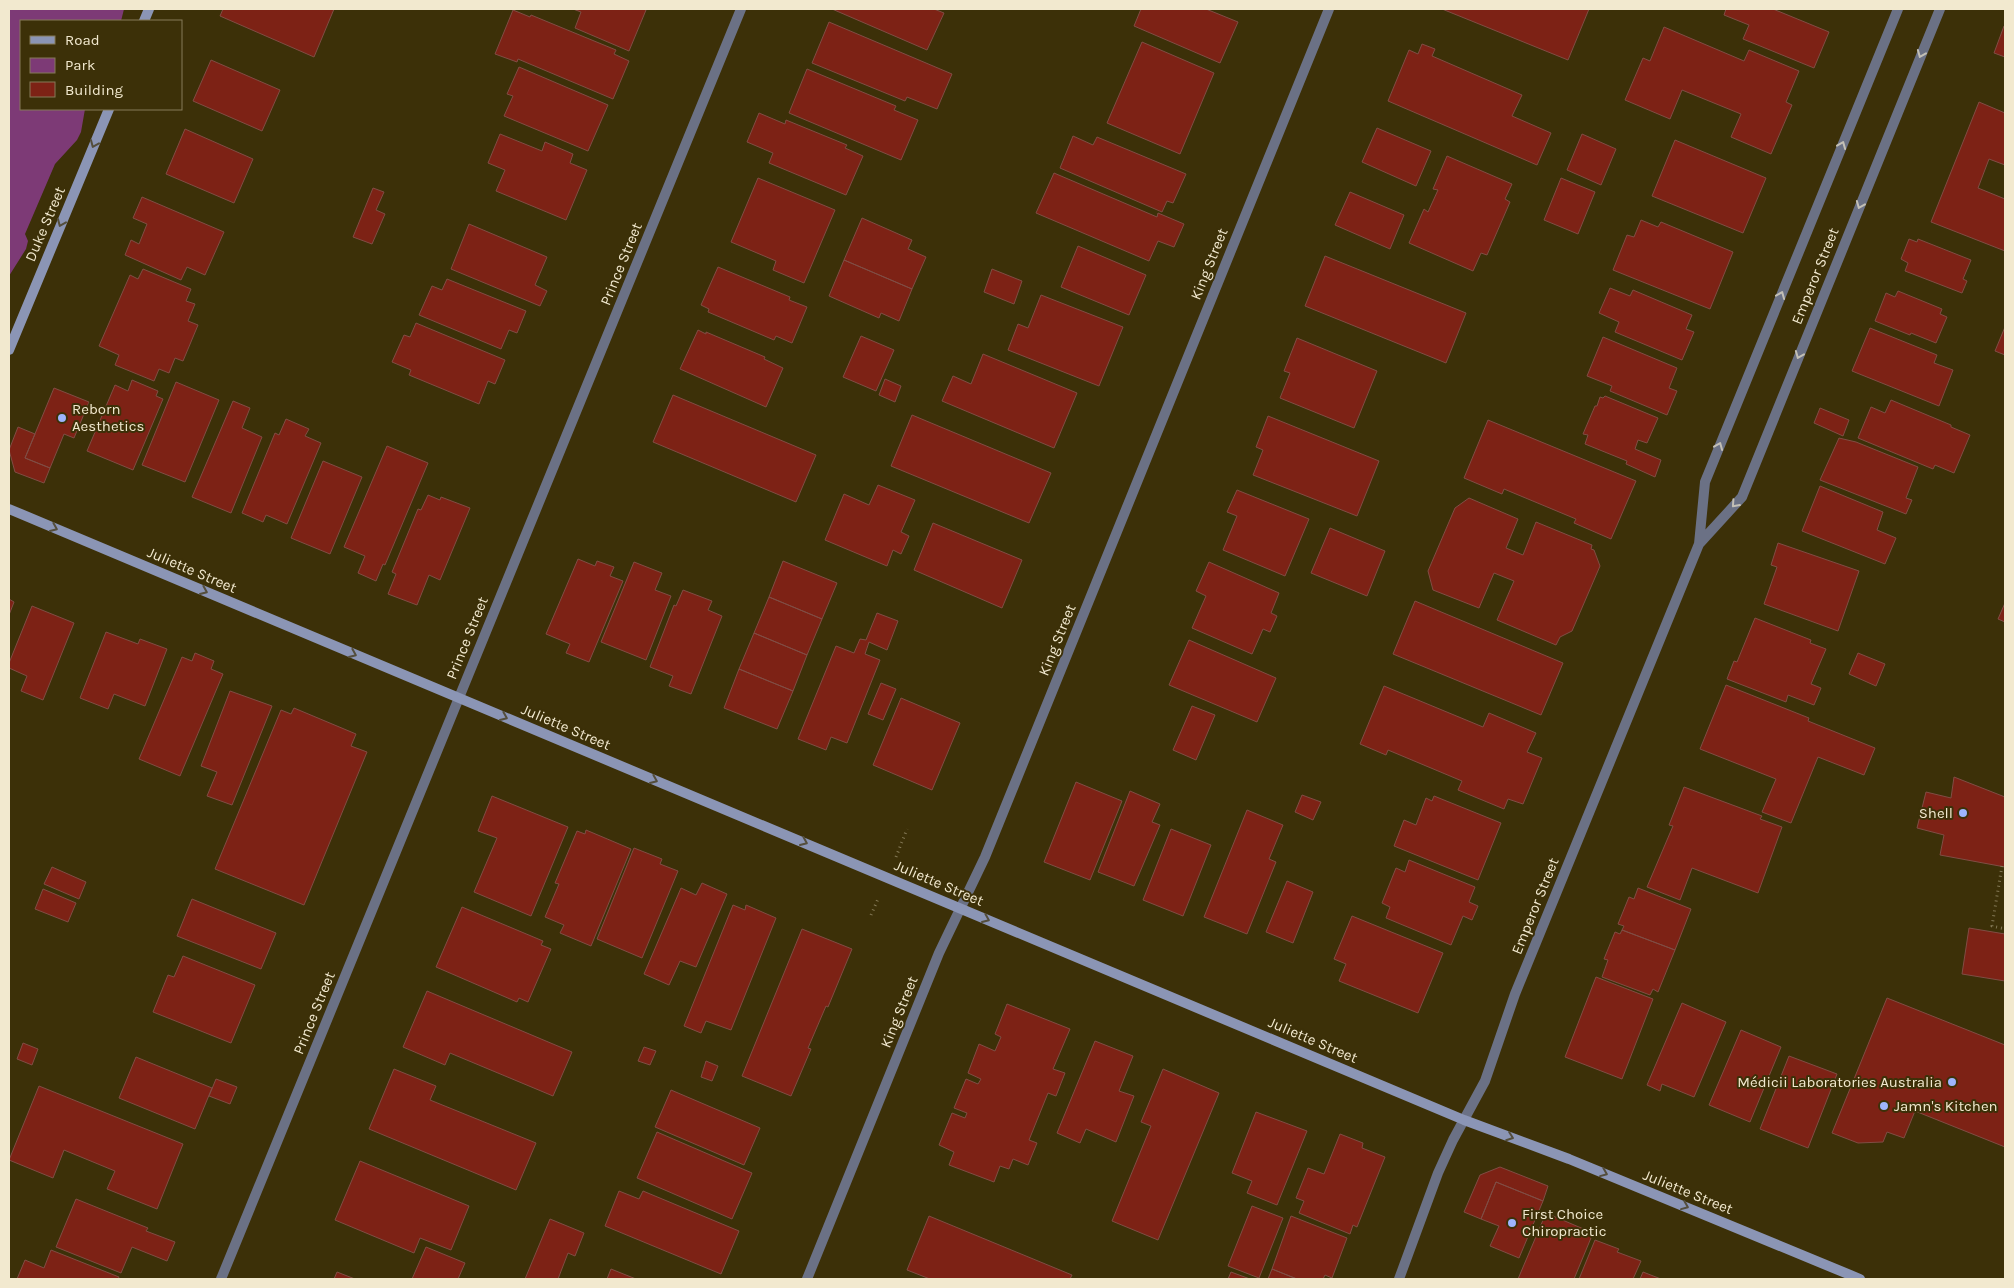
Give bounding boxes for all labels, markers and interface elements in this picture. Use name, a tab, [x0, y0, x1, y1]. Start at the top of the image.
legend	[20, 20, 182, 110]
text: Road	[65, 31, 100, 49]
one-way arrow	[1917, 49, 1928, 58]
text: Park	[65, 56, 95, 74]
text: Building	[65, 81, 123, 99]
one-way arrow	[90, 139, 101, 148]
one-way arrow	[1836, 141, 1847, 150]
street label: Duke Street	[21, 183, 69, 264]
one-way arrow	[1856, 200, 1866, 208]
one-way arrow	[57, 219, 67, 227]
street label: Prince Street	[596, 220, 646, 308]
street label: King Street	[1186, 225, 1232, 303]
street label: Emperor Street	[1787, 225, 1843, 327]
one-way arrow	[1775, 291, 1785, 300]
one-way arrow	[1795, 350, 1806, 359]
place label: Reborn Aesthetics	[72, 400, 144, 435]
marker: Reborn Aesthetics	[56, 412, 68, 424]
one-way arrow	[1714, 442, 1724, 450]
one-way arrow	[1732, 498, 1741, 507]
one-way arrow	[49, 522, 58, 532]
street label: Juliette Street	[145, 543, 240, 597]
one-way arrow	[199, 584, 208, 595]
street label: Prince Street	[442, 594, 492, 682]
street label: King Street	[1034, 601, 1080, 679]
one-way arrow	[348, 647, 357, 658]
street label: Juliette Street	[519, 700, 614, 754]
one-way arrow	[499, 711, 508, 721]
one-way arrow	[649, 773, 658, 784]
place label: Shell	[1919, 804, 1953, 822]
marker: Shell	[1957, 807, 1969, 819]
one-way arrow	[799, 837, 807, 847]
street label: Emperor Street	[1507, 855, 1563, 957]
street label: Juliette Street	[892, 856, 987, 910]
one-way arrow	[981, 913, 989, 923]
street label: Prince Street	[289, 969, 339, 1057]
street label: King Street	[876, 973, 922, 1051]
street label: Juliette Street	[1266, 1013, 1361, 1067]
place label: Médicii Laboratories Australia	[1737, 1073, 1942, 1091]
marker: Médicii Laboratories Australia	[1946, 1076, 1958, 1088]
place label: Jamn's Kitchen	[1894, 1097, 1998, 1115]
marker: Jamn's Kitchen	[1878, 1100, 1890, 1112]
one-way arrow	[1505, 1131, 1514, 1141]
street label: Juliette Street	[1640, 1166, 1736, 1218]
one-way arrow	[1599, 1167, 1608, 1178]
one-way arrow	[1680, 1201, 1688, 1211]
place label: First Choice Chiropractic	[1522, 1205, 1606, 1240]
marker: First Choice Chiropractic	[1506, 1217, 1518, 1229]

